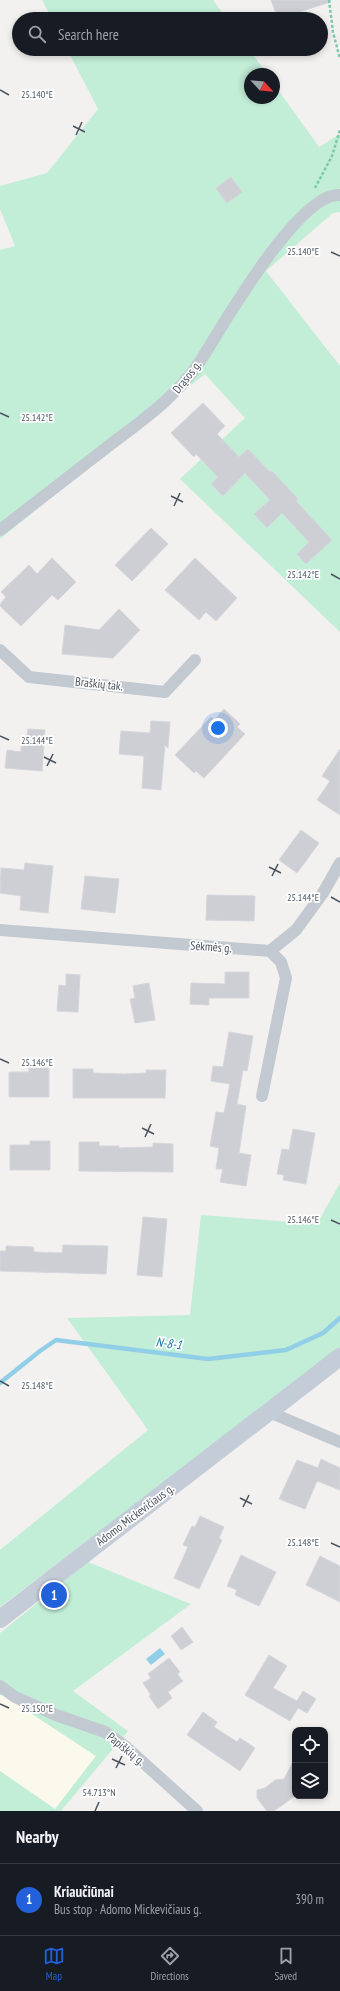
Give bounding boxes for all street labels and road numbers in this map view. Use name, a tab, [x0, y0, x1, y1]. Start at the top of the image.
street label: Drąsos g.	[169, 357, 204, 396]
street label: Braškių tak.	[75, 674, 124, 693]
street label: Sėkmės g.	[190, 938, 232, 955]
street label: Adomo Mickevičiaus g.	[93, 1480, 177, 1549]
street label: Papiškių g.	[104, 1729, 148, 1768]

